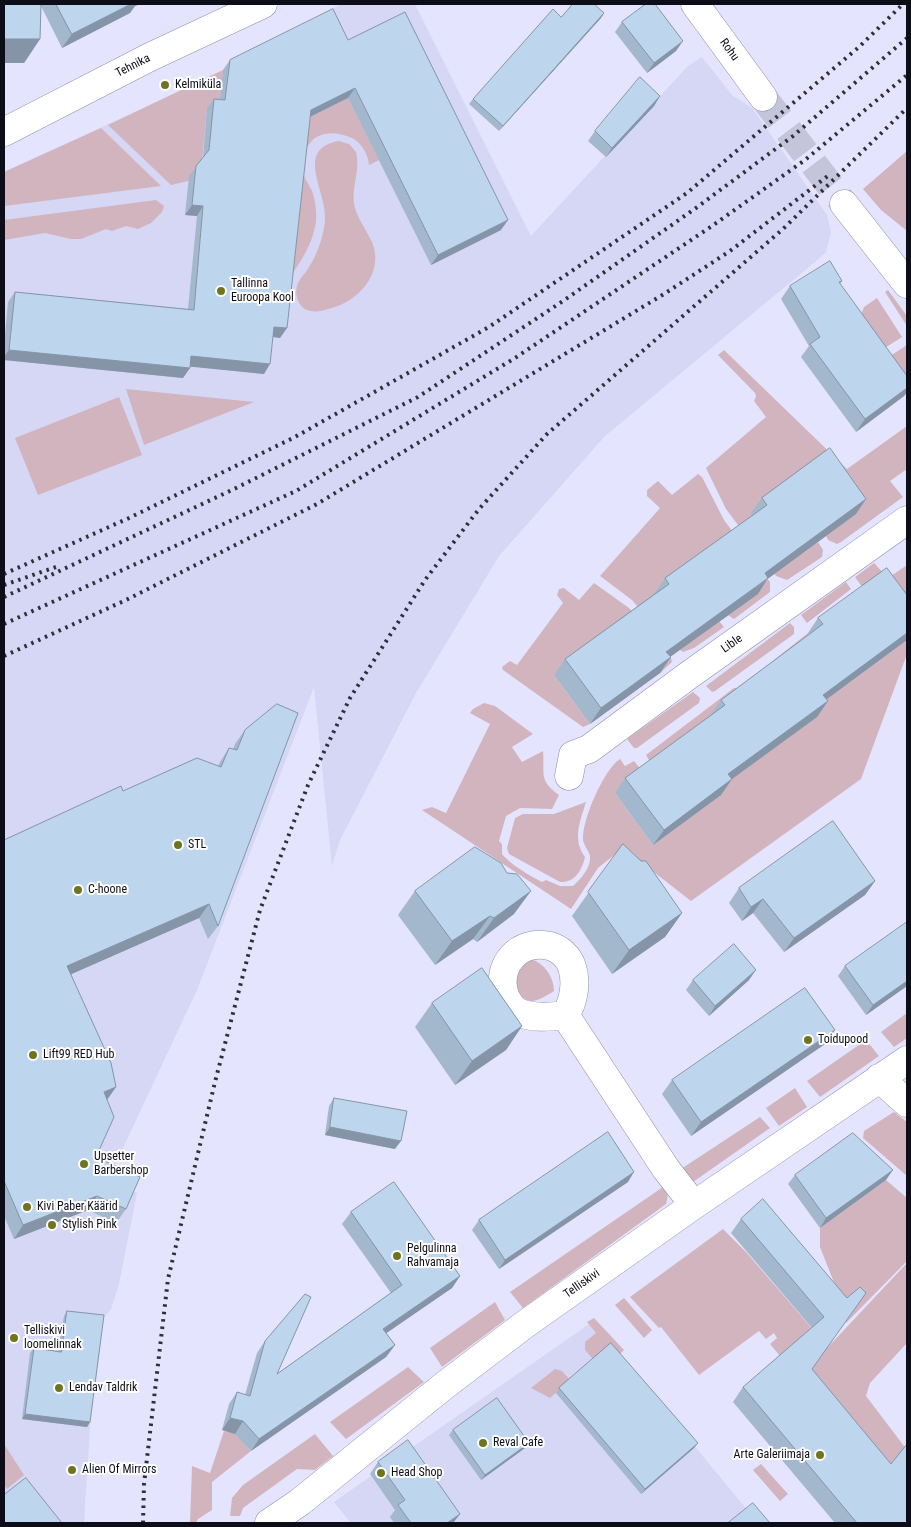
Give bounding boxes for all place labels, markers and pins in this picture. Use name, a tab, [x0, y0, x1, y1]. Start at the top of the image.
place label: Kelmiküla	[175, 78, 221, 92]
marker: Kelmiküla	[159, 79, 171, 91]
place label: Tallinna Euroopa Kool	[231, 277, 294, 305]
marker: Tallinna Euroopa Kool	[215, 285, 227, 297]
place label: STL	[188, 838, 206, 852]
marker: STL	[172, 839, 184, 851]
place label: C-hoone	[88, 883, 127, 897]
marker: C-hoone	[72, 884, 84, 896]
place label: Toidupood	[818, 1033, 868, 1047]
marker: Toidupood	[802, 1034, 814, 1046]
place label: Lift99 RED Hub	[43, 1048, 115, 1062]
marker: Lift99 RED Hub	[27, 1049, 39, 1061]
place label: Upsetter Barbershop	[94, 1150, 148, 1178]
marker: Upsetter Barbershop	[78, 1158, 90, 1170]
place label: Kivi Paber Käärid	[37, 1200, 118, 1214]
marker: Kivi Paber Käärid	[21, 1201, 33, 1213]
place label: Stylish Pink	[62, 1218, 117, 1232]
marker: Stylish Pink	[46, 1219, 58, 1231]
place label: Pelgulinna Rahvamaja	[407, 1242, 459, 1270]
marker: Pelgulinna Rahvamaja	[391, 1250, 403, 1262]
place label: Telliskivi loomelinnak	[24, 1324, 82, 1352]
marker: Telliskivi loomelinnak	[8, 1332, 20, 1344]
place label: Lendav Taldrik	[69, 1381, 138, 1395]
marker: Lendav Taldrik	[53, 1382, 65, 1394]
place label: Reval Cafe	[493, 1436, 543, 1450]
marker: Reval Cafe	[477, 1437, 489, 1449]
place label: Arte Galeriimaja	[734, 1448, 810, 1462]
marker: Arte Galeriimaja	[814, 1449, 826, 1461]
place label: Alien Of Mirrors	[82, 1463, 157, 1477]
marker: Alien Of Mirrors	[66, 1464, 78, 1476]
place label: Head Shop	[391, 1466, 442, 1480]
marker: Head Shop	[375, 1467, 387, 1479]

